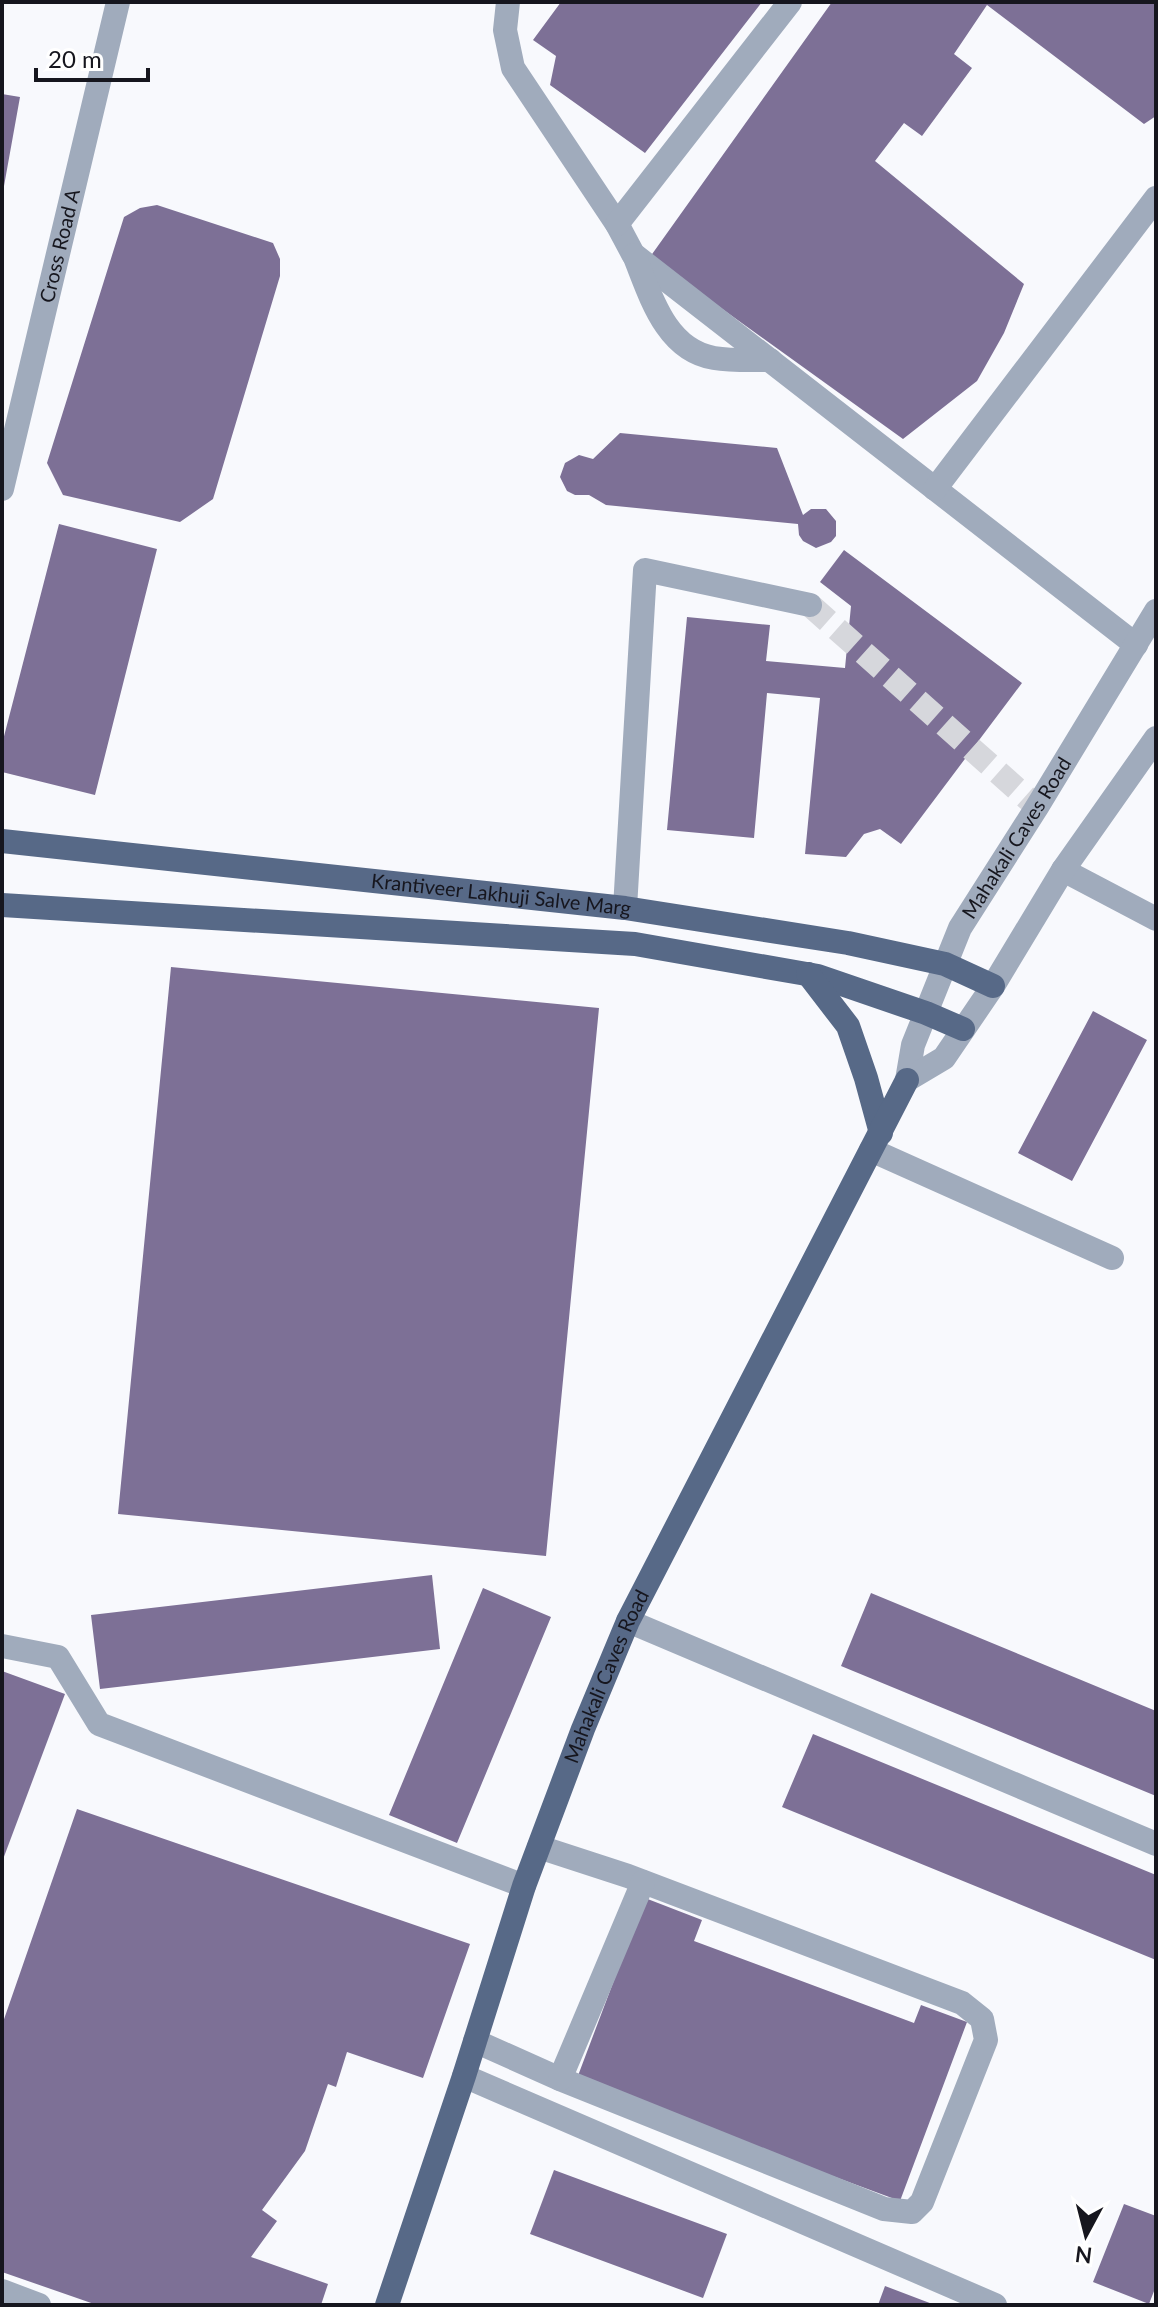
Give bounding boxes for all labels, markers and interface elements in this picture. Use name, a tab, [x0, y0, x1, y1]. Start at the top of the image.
scale bar	[36, 32, 148, 82]
text: 20 m	[48, 44, 102, 73]
street label: Cross Road A	[34, 186, 84, 305]
street label: Mahakali Caves Road	[956, 752, 1075, 923]
street label: Krantiveer Lakhuji Salve Marg	[370, 868, 633, 920]
street label: Mahakali Caves Road	[558, 1585, 653, 1766]
north arrow	[1046, 2195, 1126, 2275]
text: N	[1073, 2241, 1094, 2270]

